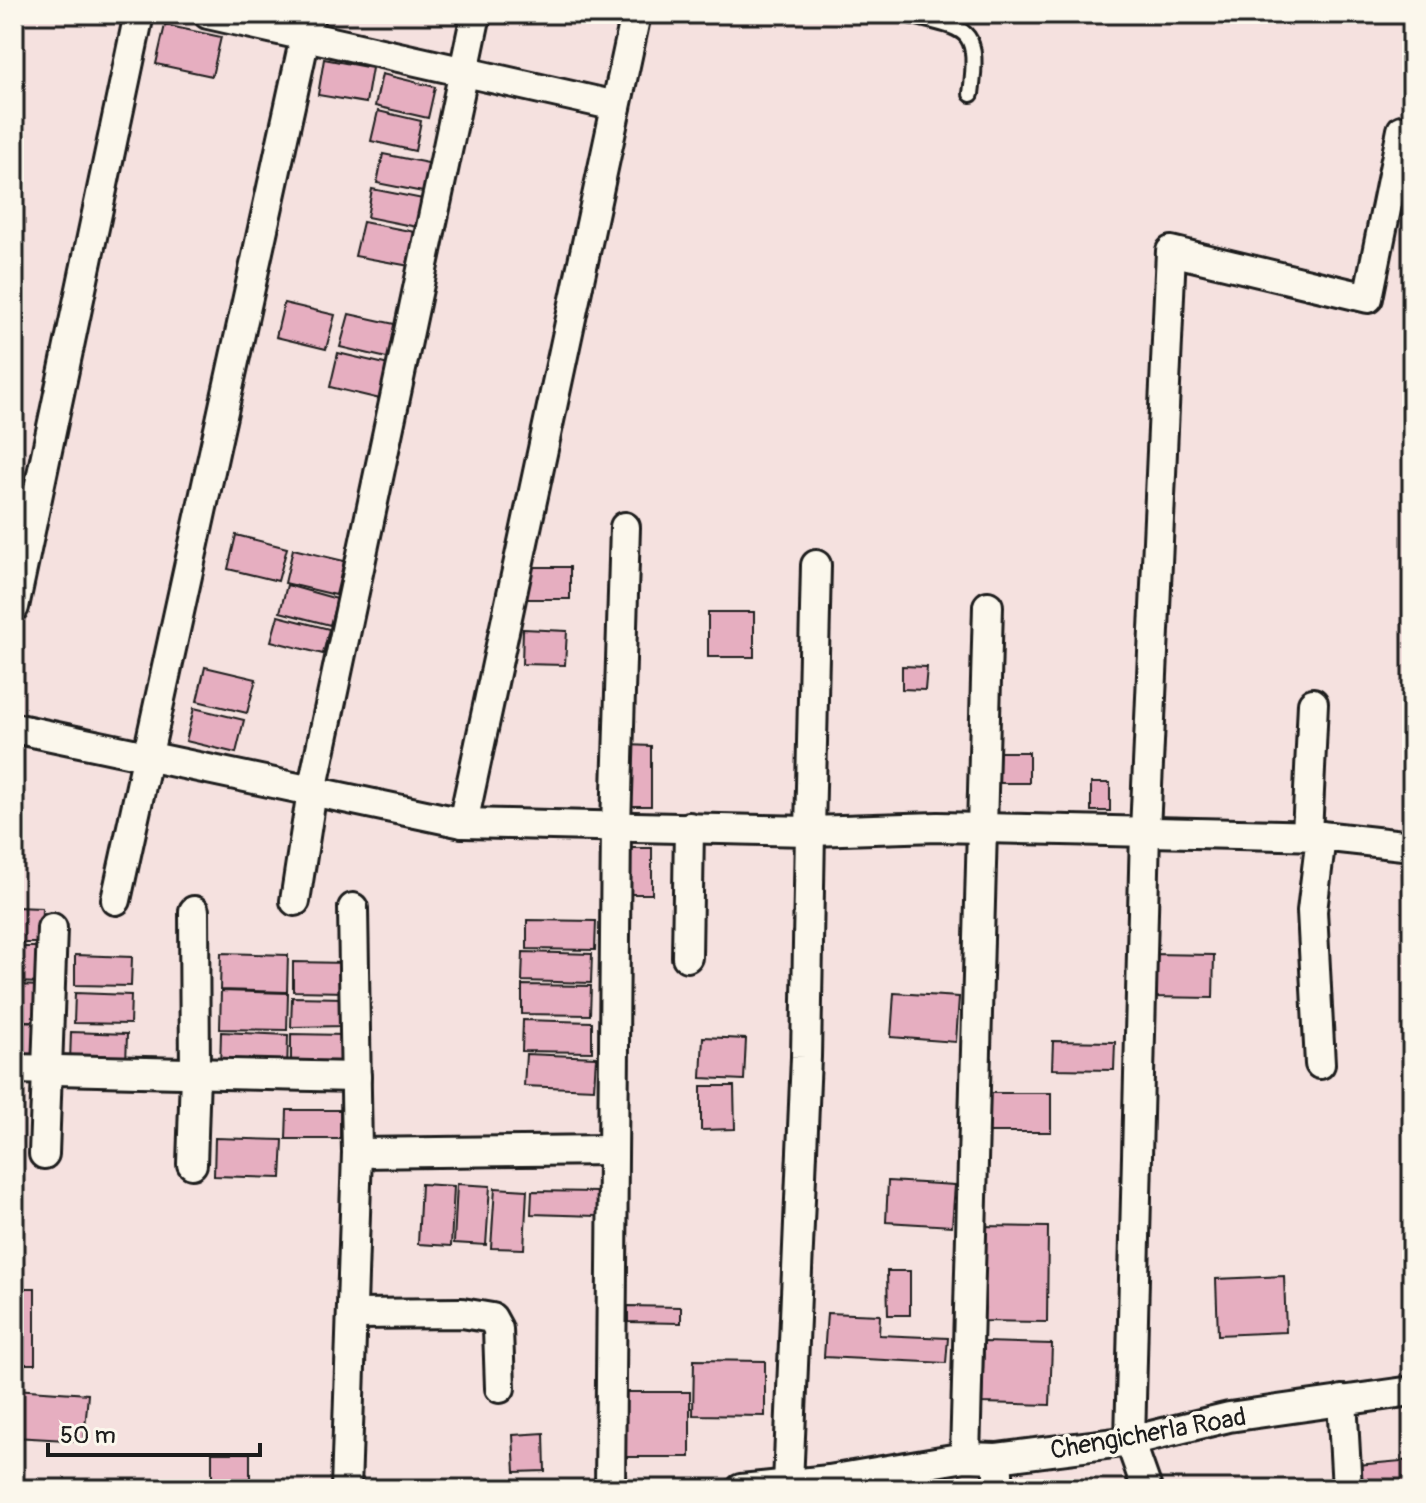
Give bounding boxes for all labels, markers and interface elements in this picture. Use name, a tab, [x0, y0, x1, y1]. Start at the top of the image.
street label: Chengicherla Road	[1048, 1401, 1249, 1467]
scale bar	[48, 1407, 260, 1457]
text: 50 m	[60, 1421, 116, 1450]

